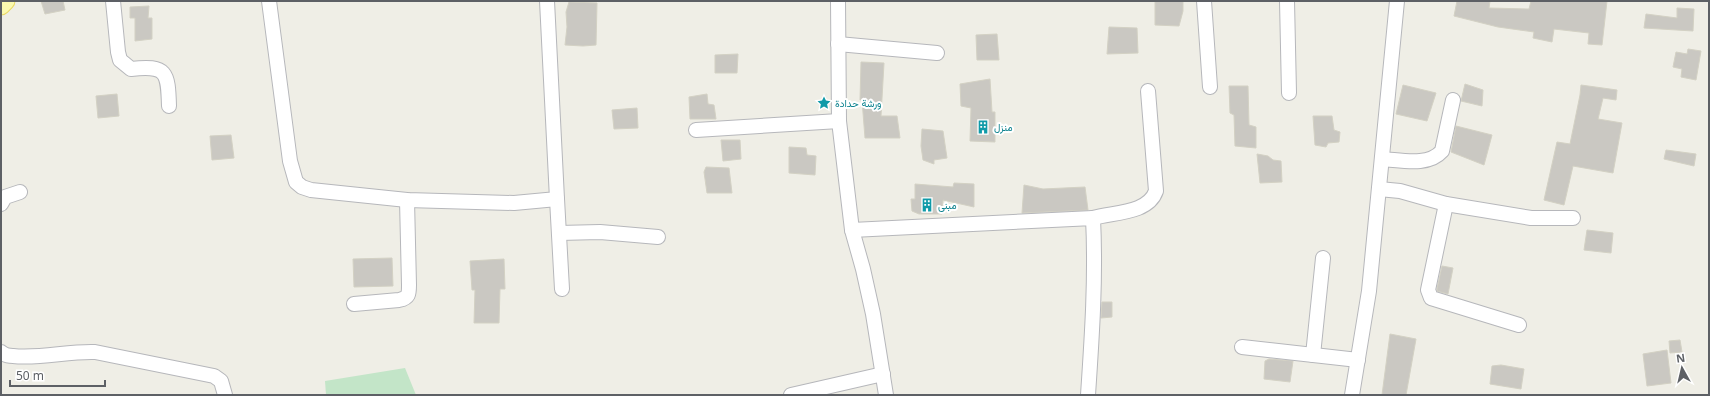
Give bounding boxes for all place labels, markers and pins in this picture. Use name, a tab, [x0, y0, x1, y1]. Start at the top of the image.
place icon: ورشة حدادة	[816, 95, 832, 111]
place label: ورشة حدادة	[835, 96, 882, 110]
building icon: منزل	[975, 119, 991, 135]
place label: منزل	[994, 120, 1013, 134]
building icon: مبنى	[919, 197, 935, 213]
place label: مبنى	[938, 198, 957, 212]

